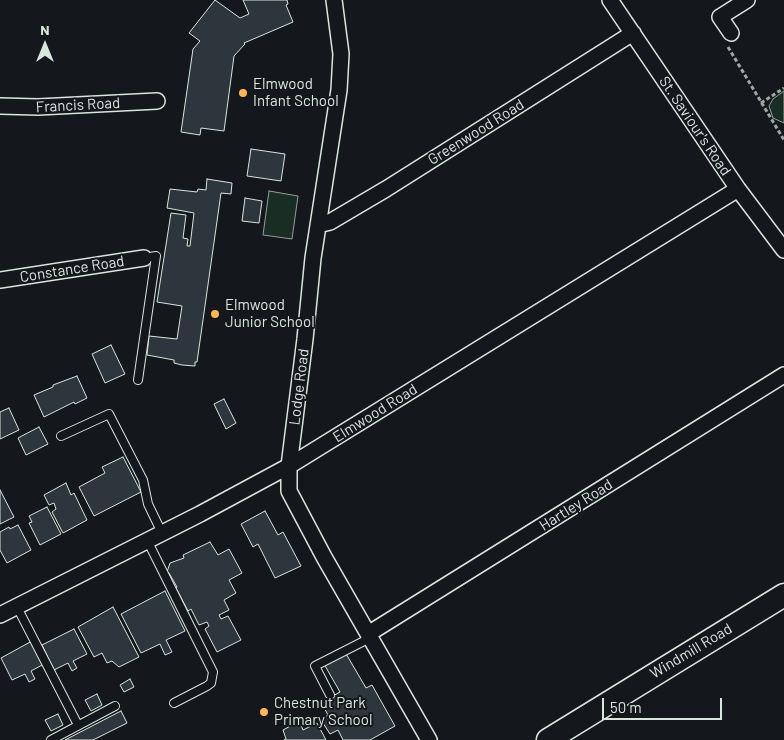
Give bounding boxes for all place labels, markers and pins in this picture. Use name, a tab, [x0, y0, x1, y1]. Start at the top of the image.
place label: Elmwood Infant School	[253, 75, 339, 110]
marker: Elmwood Infant School	[237, 87, 249, 99]
place label: Elmwood Junior School	[225, 296, 315, 331]
marker: Elmwood Junior School	[209, 308, 221, 320]
place label: Chestnut Park Primary School	[274, 694, 372, 729]
marker: Chestnut Park Primary School	[258, 706, 270, 718]

